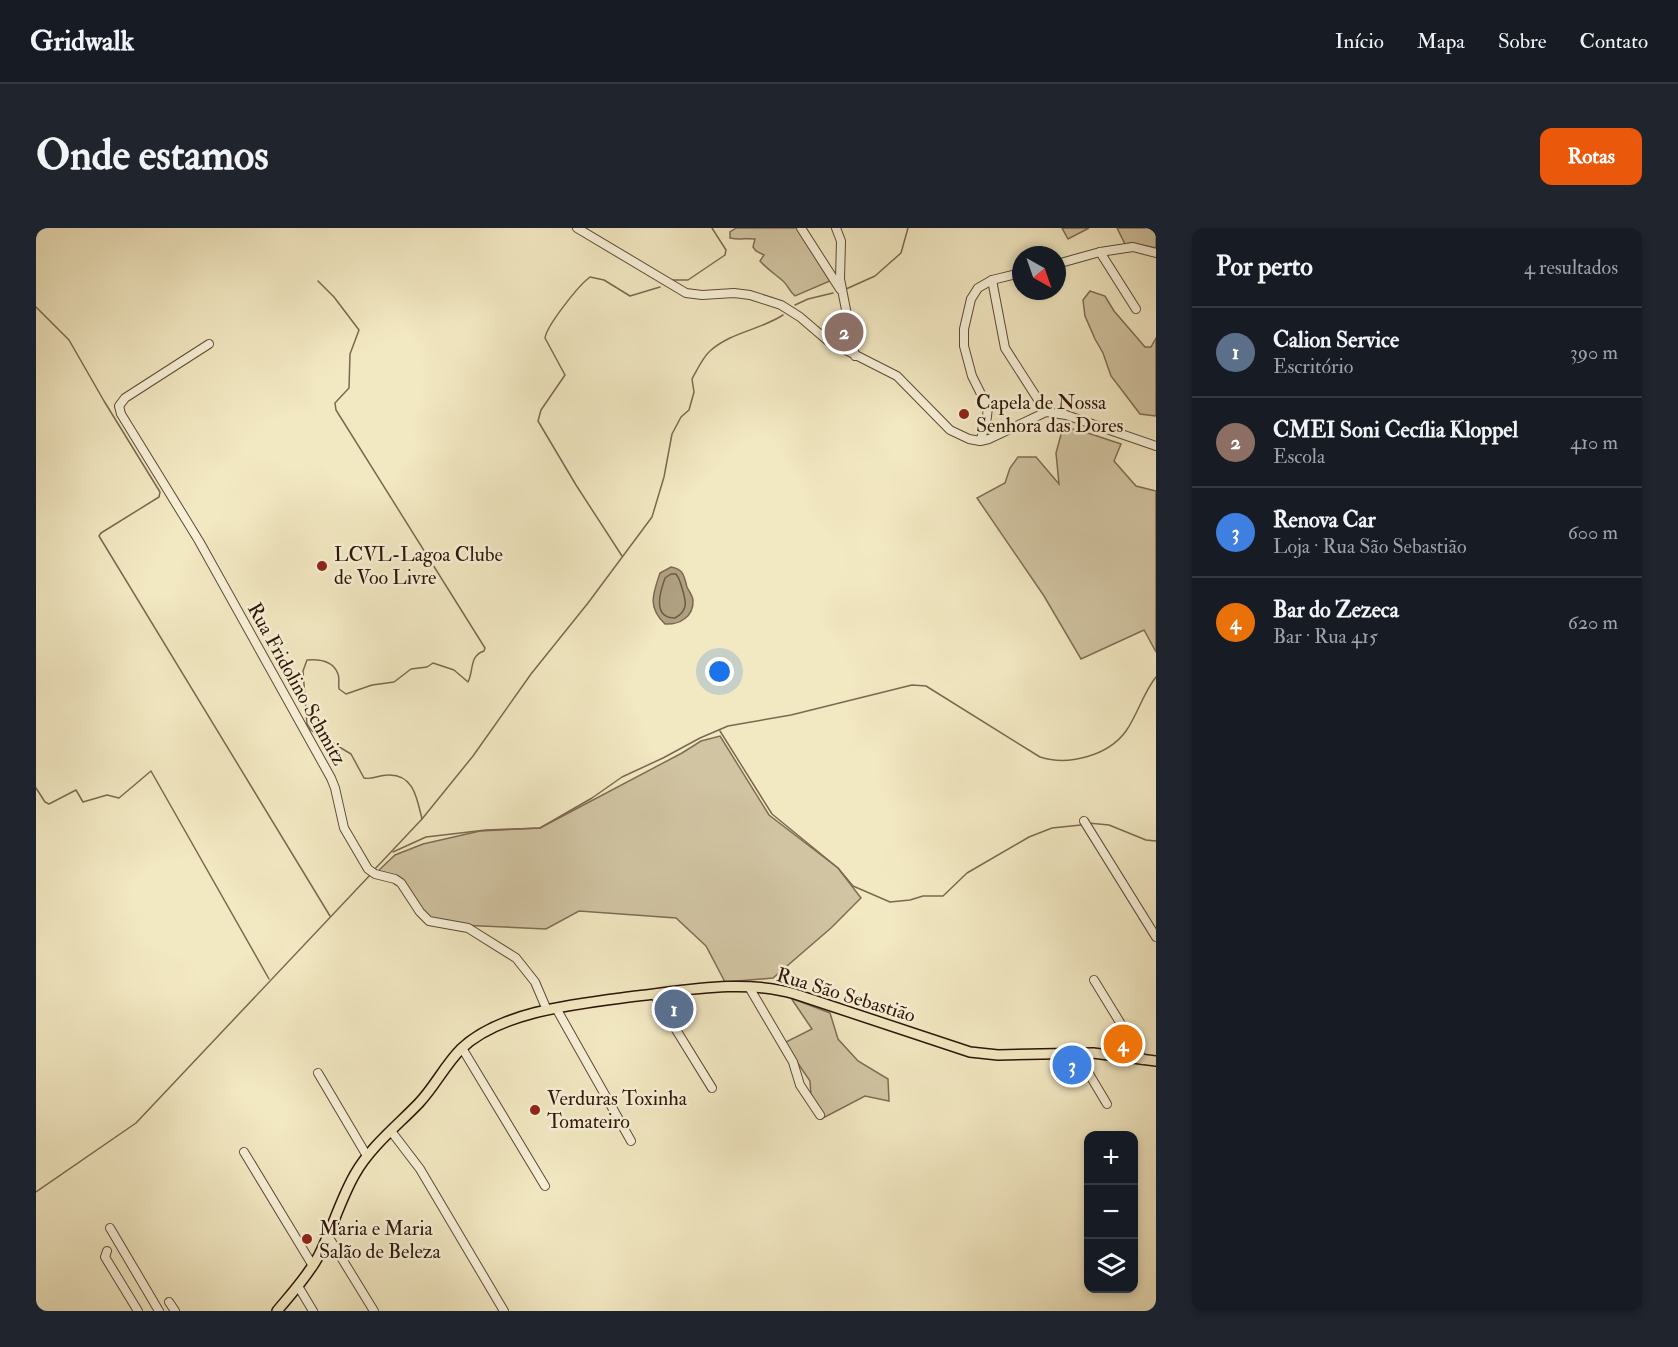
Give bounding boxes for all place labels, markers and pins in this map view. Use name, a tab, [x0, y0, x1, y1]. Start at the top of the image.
pin: 2	[824, 310, 864, 354]
place label: Capela de Nossa Senhora das Dores	[976, 390, 1124, 438]
marker: Capela de Nossa Senhora das Dores	[957, 407, 971, 421]
place label: LCVL-Lagoa Clube de Voo Livre	[334, 542, 503, 590]
marker: LCVL-Lagoa Clube de Voo Livre	[315, 559, 329, 573]
pin: 1	[654, 986, 694, 1032]
pin: 4	[1104, 1022, 1142, 1066]
pin: 3	[1052, 1042, 1092, 1088]
place label: Verduras Toxinha Tomateiro	[547, 1086, 688, 1134]
marker: Verduras Toxinha Tomateiro	[528, 1103, 542, 1117]
place label: Maria e Maria Salão de Beleza	[319, 1216, 441, 1264]
marker: Maria e Maria Salão de Beleza	[300, 1232, 314, 1246]

